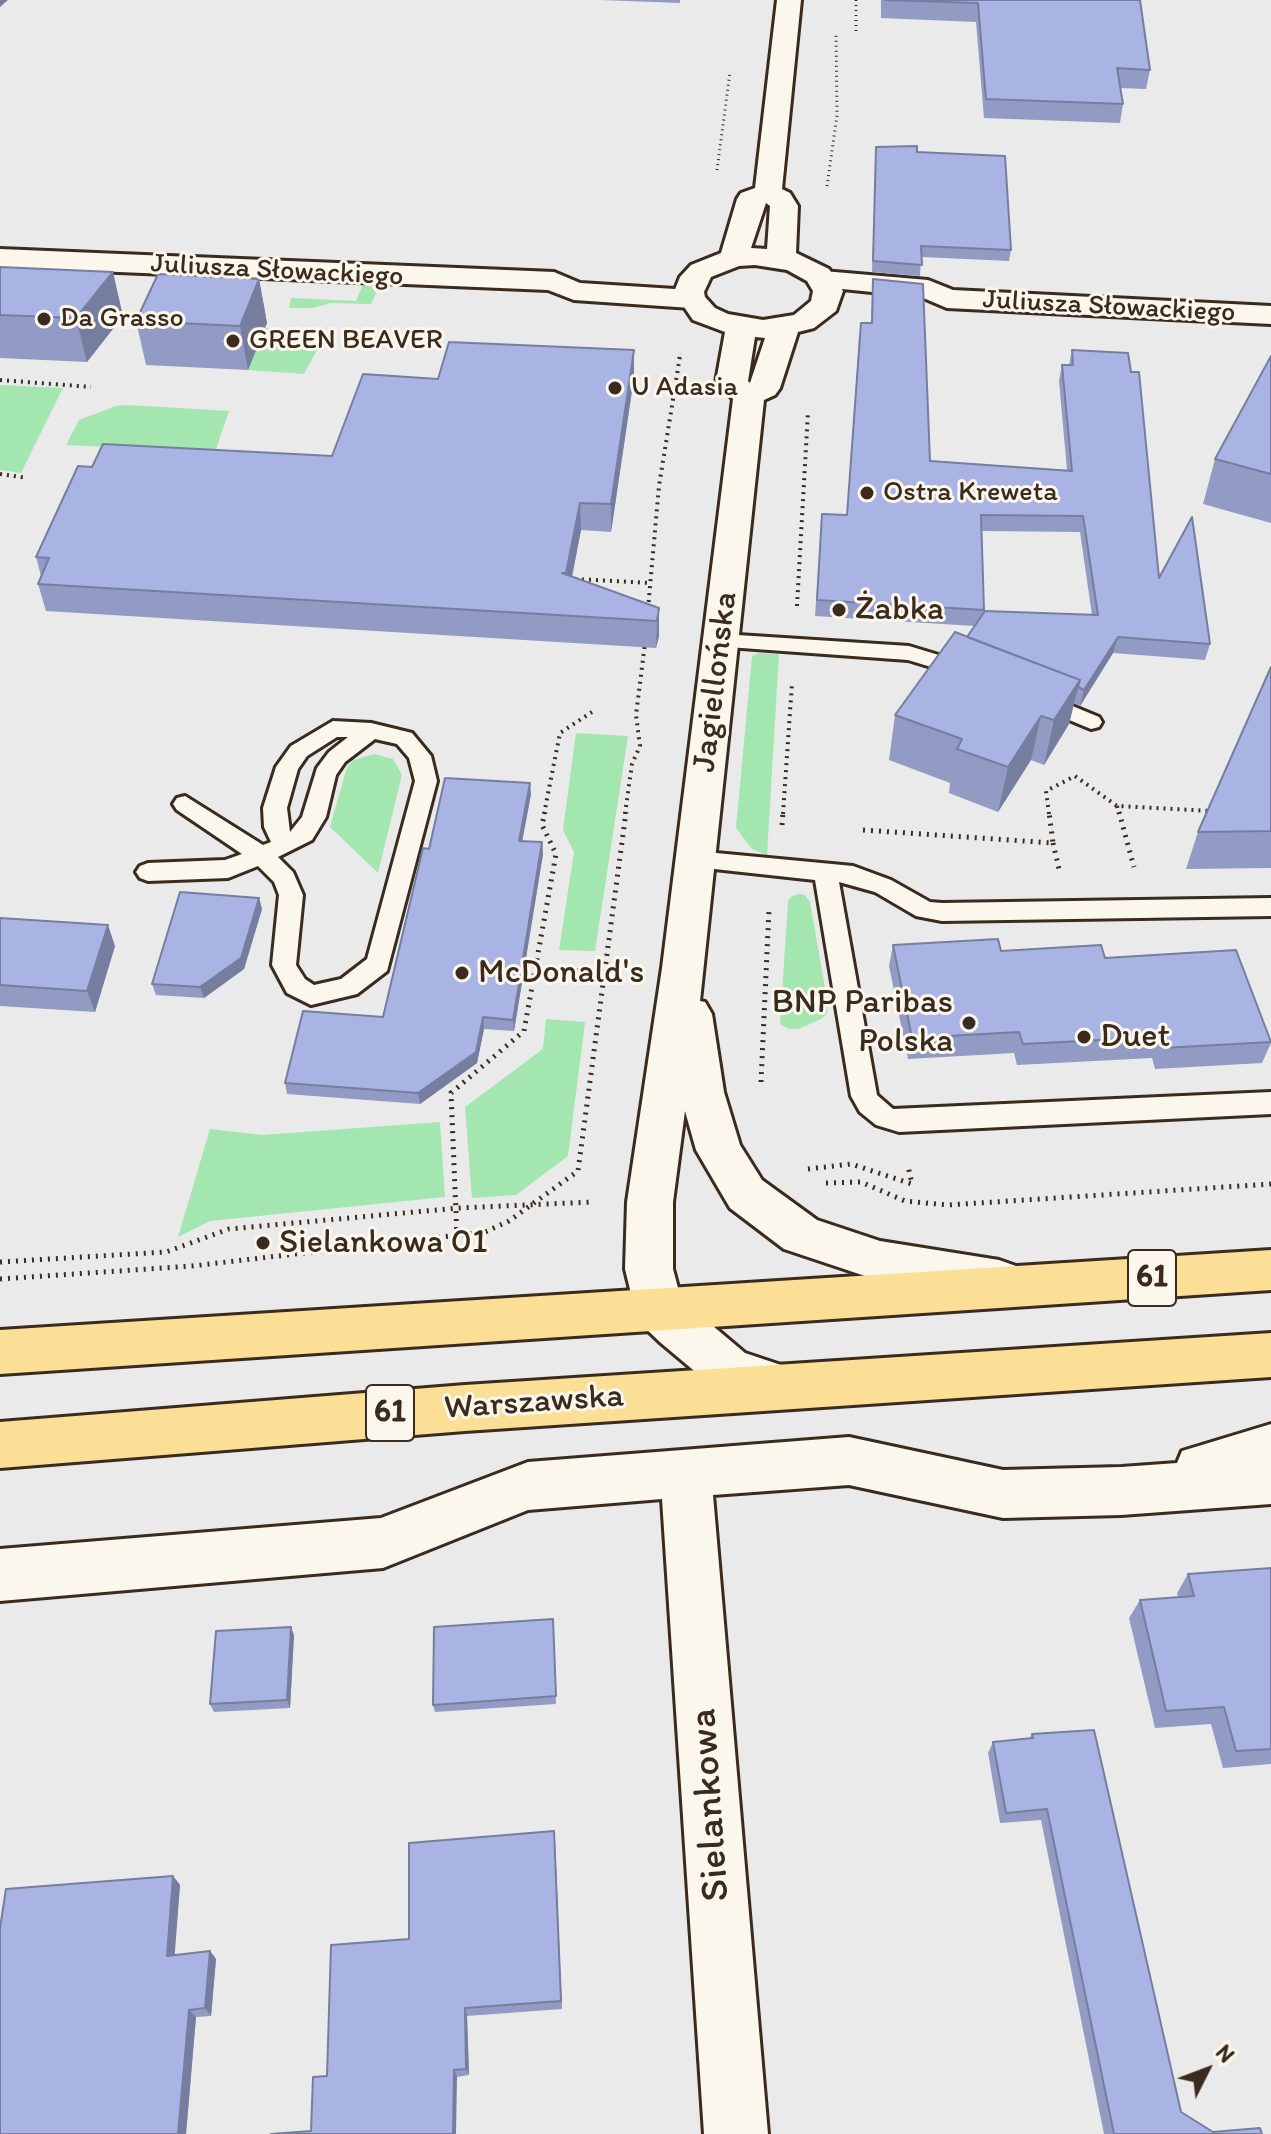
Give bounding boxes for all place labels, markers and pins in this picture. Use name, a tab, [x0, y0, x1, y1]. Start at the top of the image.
place label: Da Grasso	[60, 302, 184, 336]
marker: Da Grasso	[35, 310, 53, 328]
place label: GREEN BEAVER	[249, 324, 443, 358]
marker: GREEN BEAVER	[224, 332, 242, 350]
place label: U Adasia	[631, 371, 738, 405]
marker: U Adasia	[606, 379, 624, 397]
place label: Ostra Kreweta	[883, 476, 1058, 510]
marker: Ostra Kreweta	[858, 484, 876, 502]
place label: Żabka	[855, 590, 944, 630]
marker: Żabka	[830, 601, 848, 619]
place label: McDonald's	[478, 953, 644, 993]
marker: McDonald's	[453, 964, 471, 982]
place label: BNP Paribas Polska	[772, 983, 953, 1062]
marker: BNP Paribas Polska	[960, 1014, 978, 1032]
place label: Duet	[1100, 1017, 1170, 1057]
marker: Duet	[1075, 1028, 1093, 1046]
place label: Sielankowa 01	[279, 1223, 488, 1263]
marker: Sielankowa 01	[254, 1234, 272, 1252]

